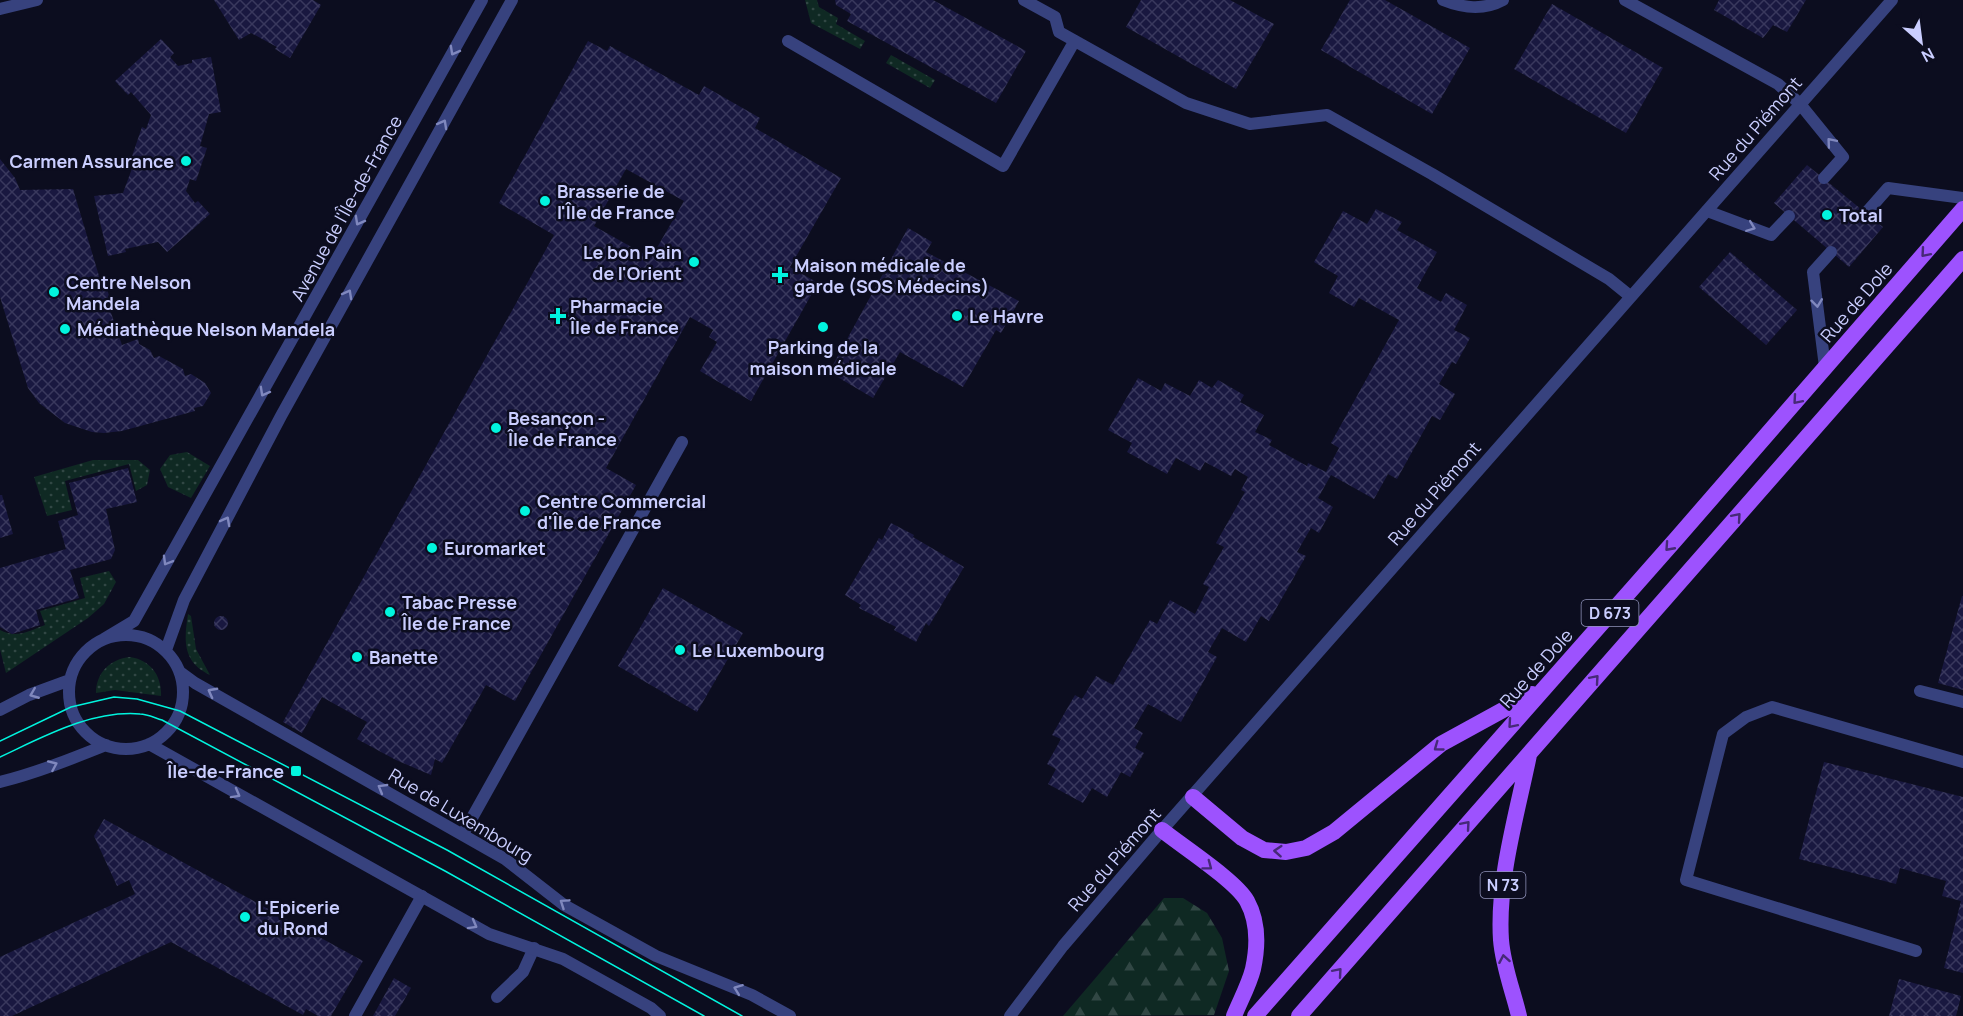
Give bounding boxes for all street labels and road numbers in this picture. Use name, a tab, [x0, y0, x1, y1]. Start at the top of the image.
street label: Rue du Piémont	[1703, 71, 1807, 185]
street label: Avenue de l'Île-de-France	[285, 111, 407, 305]
street label: Rue de Dole	[1815, 257, 1897, 347]
street label: Rue du Piémont	[1382, 436, 1486, 550]
road number: D 673	[1582, 600, 1638, 626]
street label: Rue de Dole	[1494, 623, 1578, 713]
street label: Rue de Luxembourg	[384, 762, 538, 868]
street label: Rue du Piémont	[1062, 802, 1166, 916]
road number: N 73	[1480, 872, 1526, 898]

